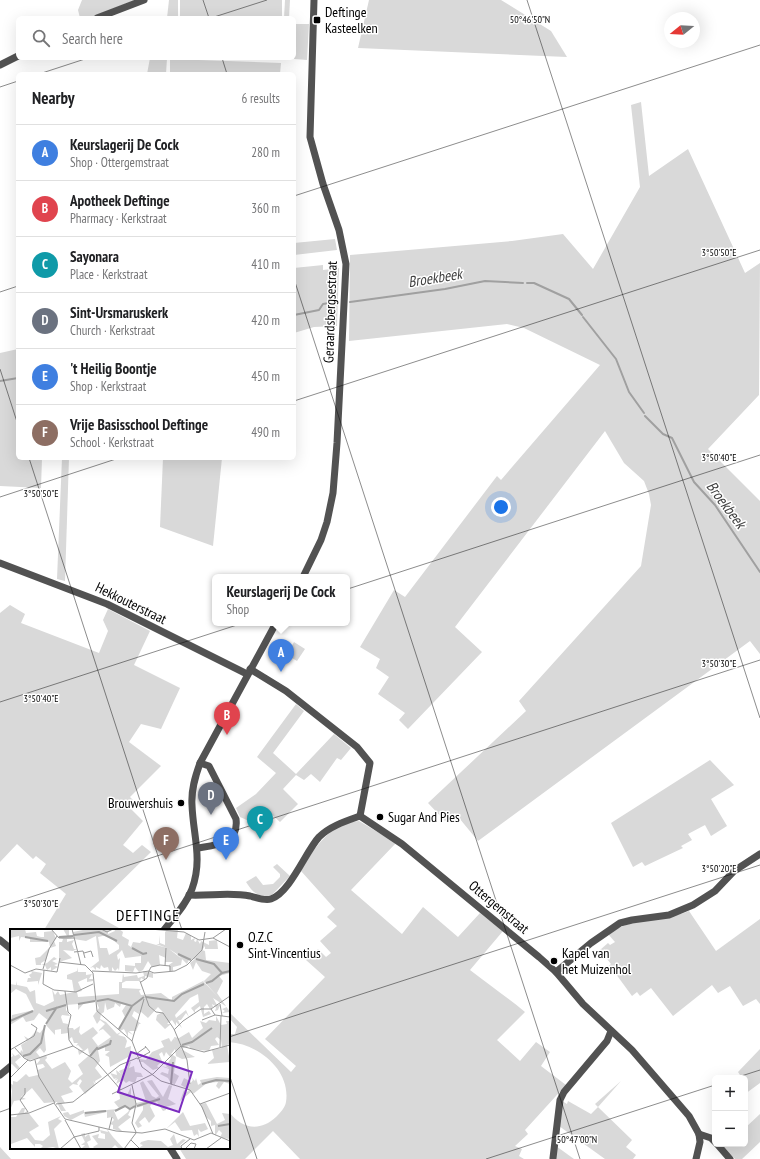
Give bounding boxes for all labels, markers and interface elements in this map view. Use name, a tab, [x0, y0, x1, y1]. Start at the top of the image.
place label: Deftinge Kasteelken	[325, 3, 378, 37]
north arrow	[664, 12, 700, 48]
text: 50°46'50"N	[510, 13, 550, 26]
marker: Deftinge Kasteelken	[312, 15, 322, 25]
search box	[16, 16, 296, 60]
icon: search	[30, 27, 52, 49]
text: Search here	[62, 29, 123, 48]
text: Nearby	[32, 87, 75, 109]
text: 6 results	[241, 90, 280, 107]
text: Keurslagerij De Cock	[70, 135, 179, 154]
text: A	[42, 144, 48, 161]
text: 280 m	[251, 144, 280, 161]
text: Shop · Ottergemstraat	[70, 154, 169, 171]
text: Apotheek Deftinge	[70, 191, 170, 210]
text: B	[42, 200, 48, 217]
text: 360 m	[251, 200, 280, 217]
text: Pharmacy · Kerkstraat	[70, 210, 167, 227]
text: 3°50'50"E	[702, 246, 736, 259]
text: Sayonara	[70, 247, 119, 266]
text: C	[42, 256, 48, 273]
text: 410 m	[251, 256, 280, 273]
street label: Geraardsbergsestraat	[319, 261, 341, 363]
water label: Broekbeek	[407, 264, 465, 291]
text: Place · Kerkstraat	[70, 266, 148, 283]
text: Sint-Ursmaruskerk	[70, 303, 168, 322]
text: D	[42, 312, 48, 329]
text: 420 m	[251, 312, 280, 329]
text: Church · Kerkstraat	[70, 322, 155, 339]
text: 't Heilig Boontje	[70, 359, 157, 378]
text: E	[42, 368, 48, 385]
text: 450 m	[251, 368, 280, 385]
text: Shop · Kerkstraat	[70, 378, 146, 395]
text: Vrije Basisschool Deftinge	[70, 415, 208, 434]
text: F	[42, 424, 48, 441]
text: 490 m	[251, 424, 280, 441]
text: School · Kerkstraat	[70, 434, 154, 451]
text: 3°50'40"E	[702, 451, 736, 464]
water label: Broekbeek	[702, 477, 752, 534]
text: 3°50'50"E	[24, 487, 58, 500]
your location	[491, 497, 511, 517]
popup	[212, 574, 350, 626]
street label: Hekkouterstraat	[92, 578, 170, 628]
text: Keurslagerij De Cock	[227, 582, 335, 601]
text: Shop	[227, 601, 249, 618]
pin: A	[268, 639, 294, 672]
text: 3°50'30"E	[702, 657, 736, 670]
text: 3°50'40"E	[24, 692, 58, 705]
pin: B	[214, 702, 240, 735]
pin: D	[198, 782, 224, 815]
place label: Brouwershuis	[108, 794, 173, 812]
marker: Brouwershuis	[176, 798, 186, 808]
pin: C	[247, 806, 273, 839]
place label: Sugar And Pies	[388, 808, 460, 826]
marker: Sugar And Pies	[375, 812, 385, 822]
pin: F	[153, 827, 179, 860]
pin: E	[213, 827, 239, 860]
text: 3°50'20"E	[702, 862, 736, 875]
street label: Ottergemstraat	[465, 877, 533, 938]
text: 3°50'30"E	[24, 897, 58, 910]
district label: DEFTINGE	[116, 905, 180, 925]
place label: O.Z.C Sint-Vincentius	[248, 928, 321, 962]
inset map	[10, 929, 230, 1149]
marker: O.Z.C Sint-Vincentius	[235, 940, 245, 950]
place label: Kapel van het Muizenhol	[562, 944, 632, 978]
marker: Kapel van het Muizenhol	[549, 956, 559, 966]
map controls	[712, 1075, 748, 1147]
button: +	[712, 1075, 748, 1111]
button: −	[712, 1111, 748, 1147]
text: 50°47'00"N	[557, 1133, 597, 1146]

